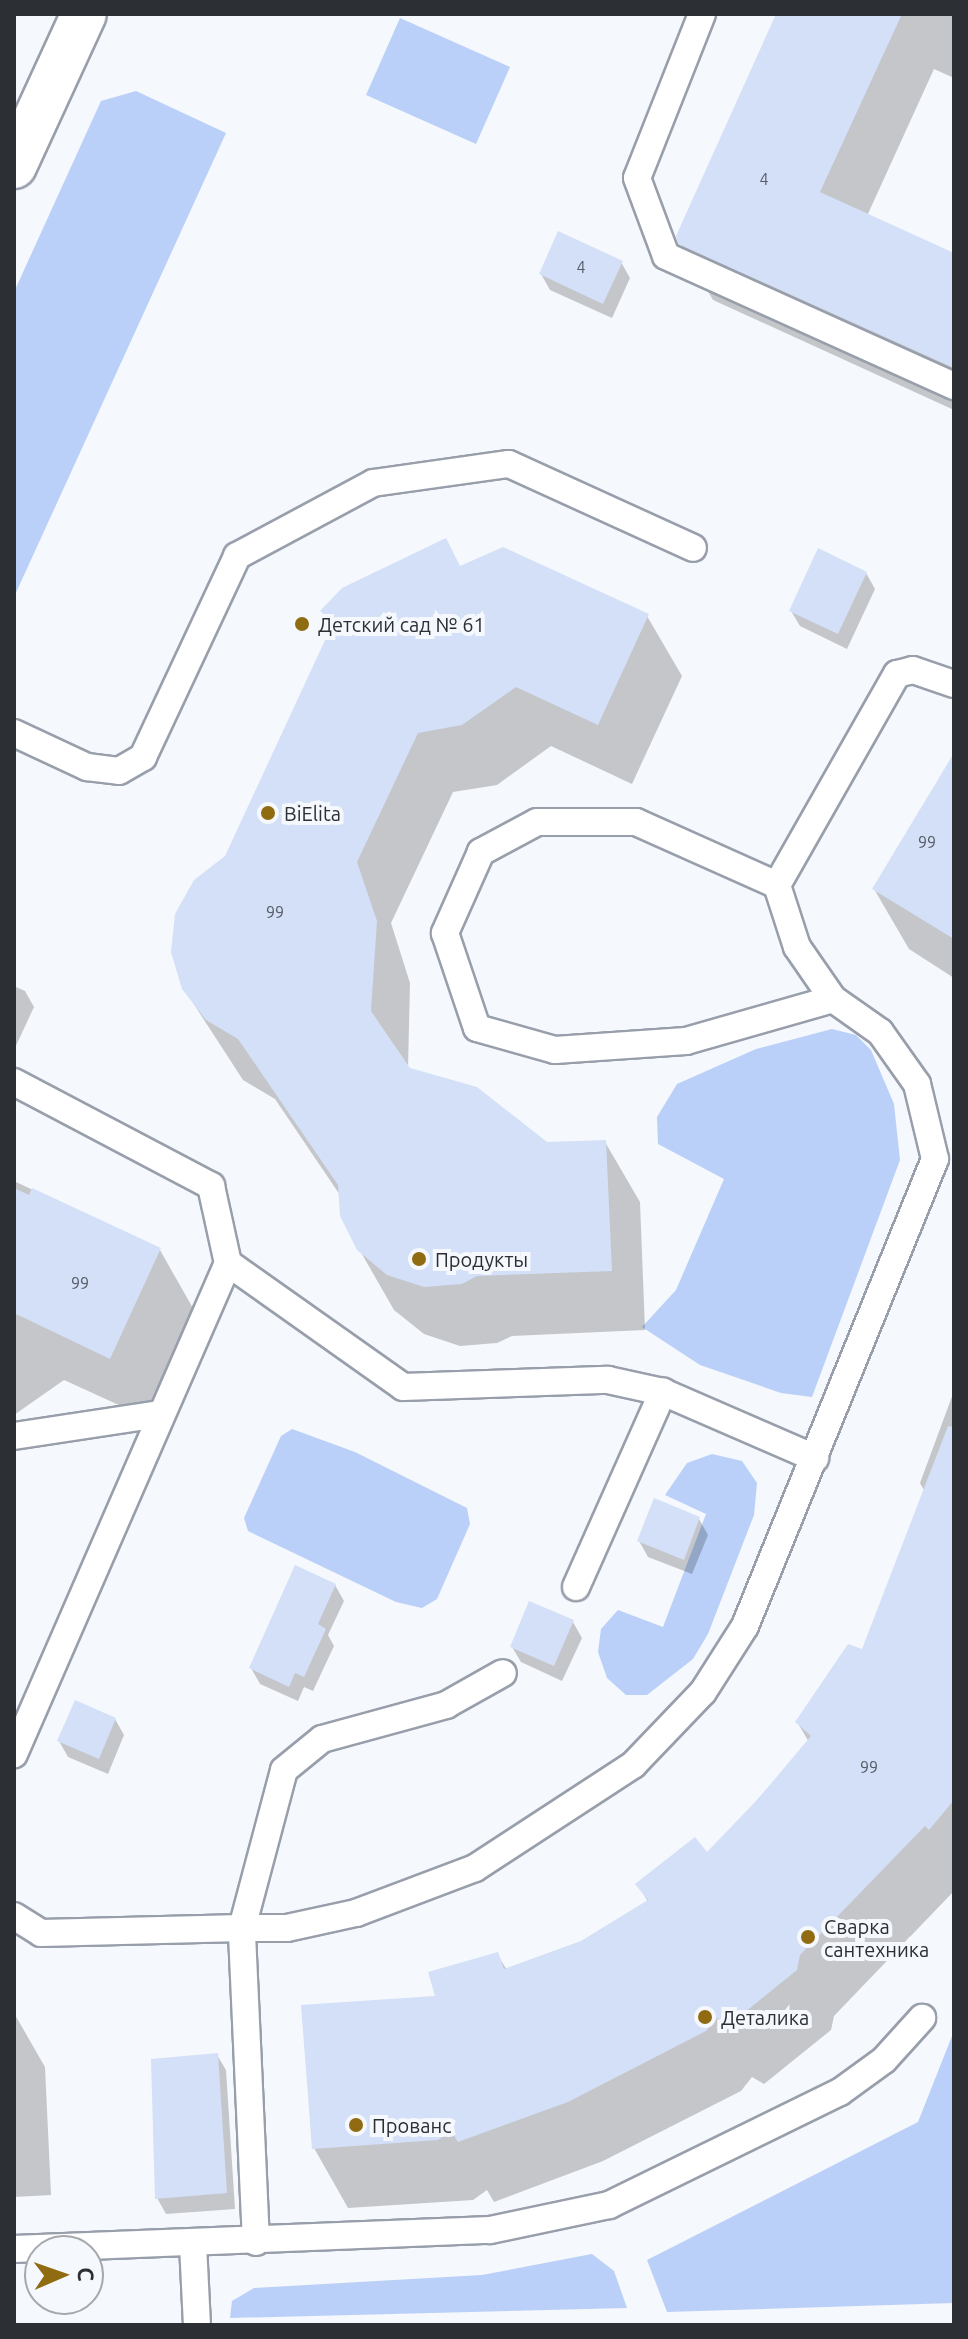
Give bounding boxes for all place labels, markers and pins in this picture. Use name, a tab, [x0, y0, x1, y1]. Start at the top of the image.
place label: Детский сад № 61	[318, 612, 485, 636]
marker: Детский сад № 61	[293, 615, 311, 633]
place label: BiElita	[284, 801, 341, 825]
marker: BiElita	[259, 804, 277, 822]
place label: Продукты	[435, 1247, 528, 1271]
marker: Продукты	[410, 1250, 428, 1268]
place label: Сварка сантехника	[824, 1914, 929, 1961]
marker: Сварка сантехника	[799, 1928, 817, 1946]
place label: Деталика	[721, 2005, 809, 2029]
marker: Деталика	[696, 2008, 714, 2026]
place label: Прованс	[372, 2113, 451, 2137]
marker: Прованс	[347, 2116, 365, 2134]

